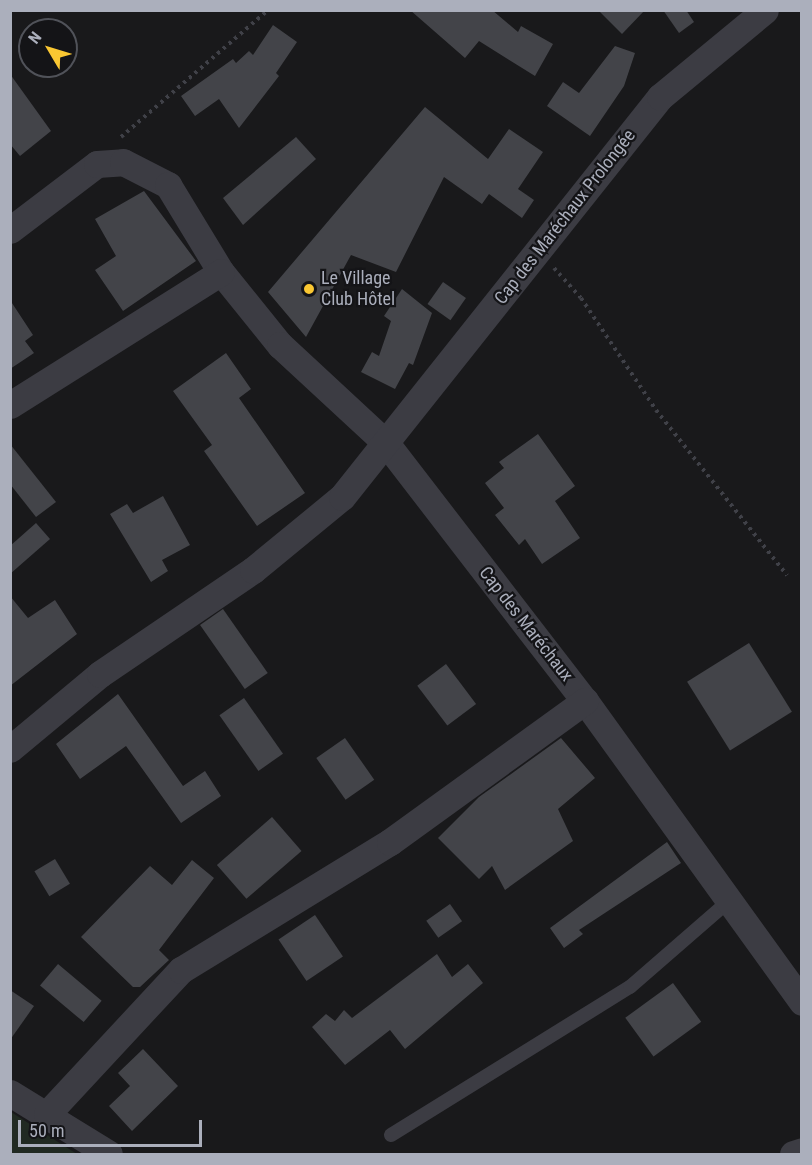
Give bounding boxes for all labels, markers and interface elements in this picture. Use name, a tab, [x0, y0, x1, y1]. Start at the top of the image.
north arrow	[18, 18, 78, 78]
text: N	[24, 28, 45, 48]
street label: Cap des Maréchaux Prolongée	[490, 125, 640, 309]
place label: Le Village Club Hôtel	[321, 268, 395, 310]
marker: Le Village Club Hôtel	[302, 282, 316, 296]
street label: Cap des Maréchaux	[474, 562, 578, 686]
scale bar	[21, 1108, 206, 1146]
text: 50 m	[29, 1120, 64, 1141]

